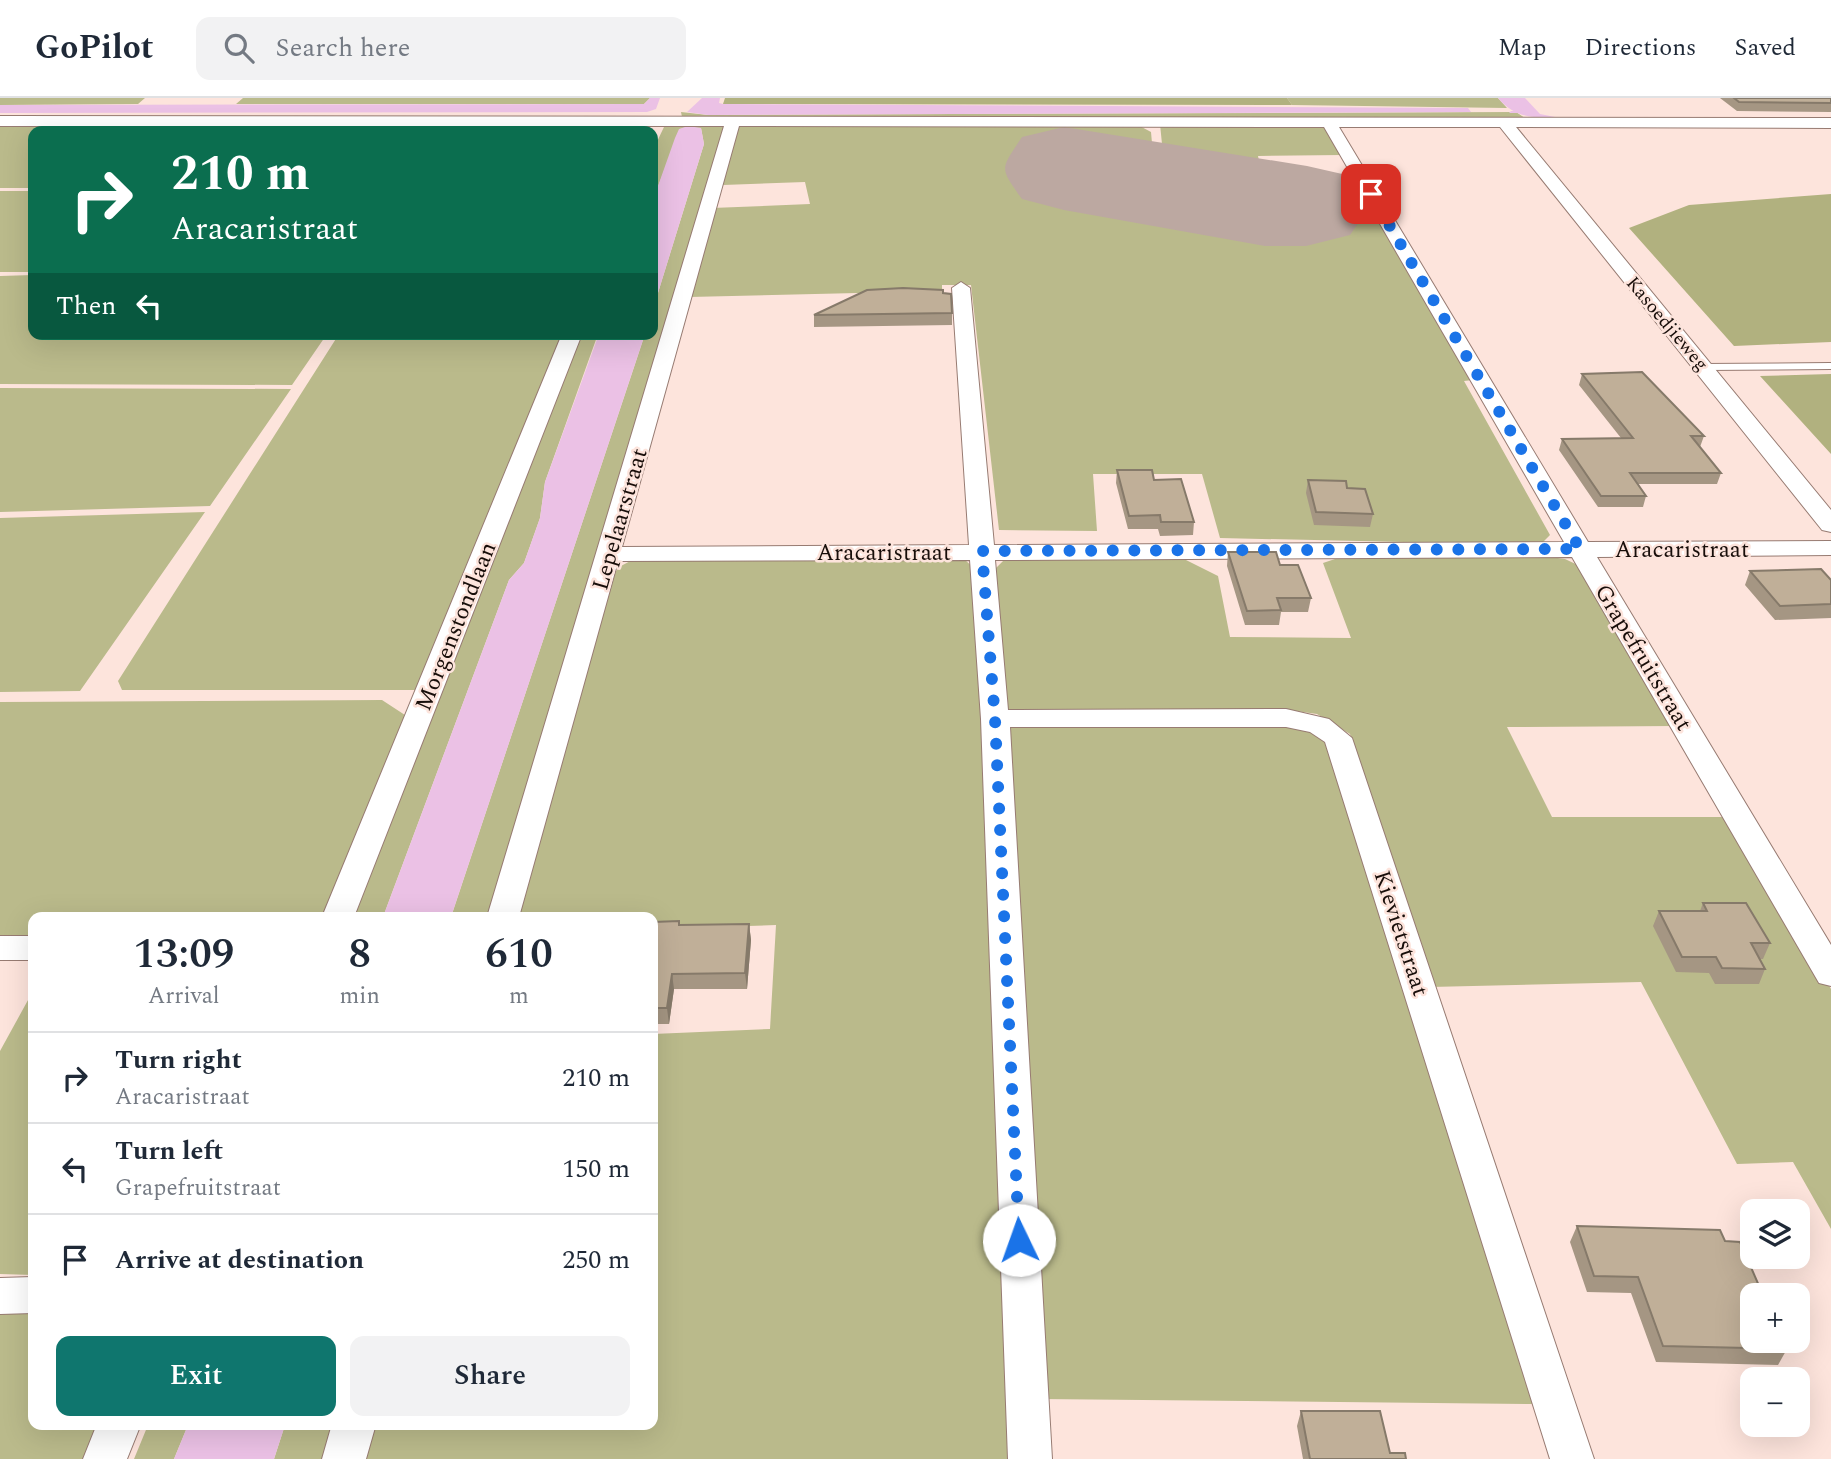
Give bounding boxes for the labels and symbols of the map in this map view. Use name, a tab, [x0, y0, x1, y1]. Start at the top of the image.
pin	[1341, 164, 1401, 224]
street label: Kasoedjieweg	[1618, 270, 1715, 378]
street label: Lepelaarstraat	[583, 444, 657, 595]
street label: Aracaristraat	[1615, 533, 1749, 568]
street label: Aracaristraat	[817, 536, 951, 571]
street label: Morgenstondlaan	[407, 537, 506, 716]
street label: Grapefruitstraat	[1585, 578, 1700, 738]
street label: Kievietstraat	[1364, 866, 1437, 1001]
position arrow	[982, 1203, 1056, 1277]

